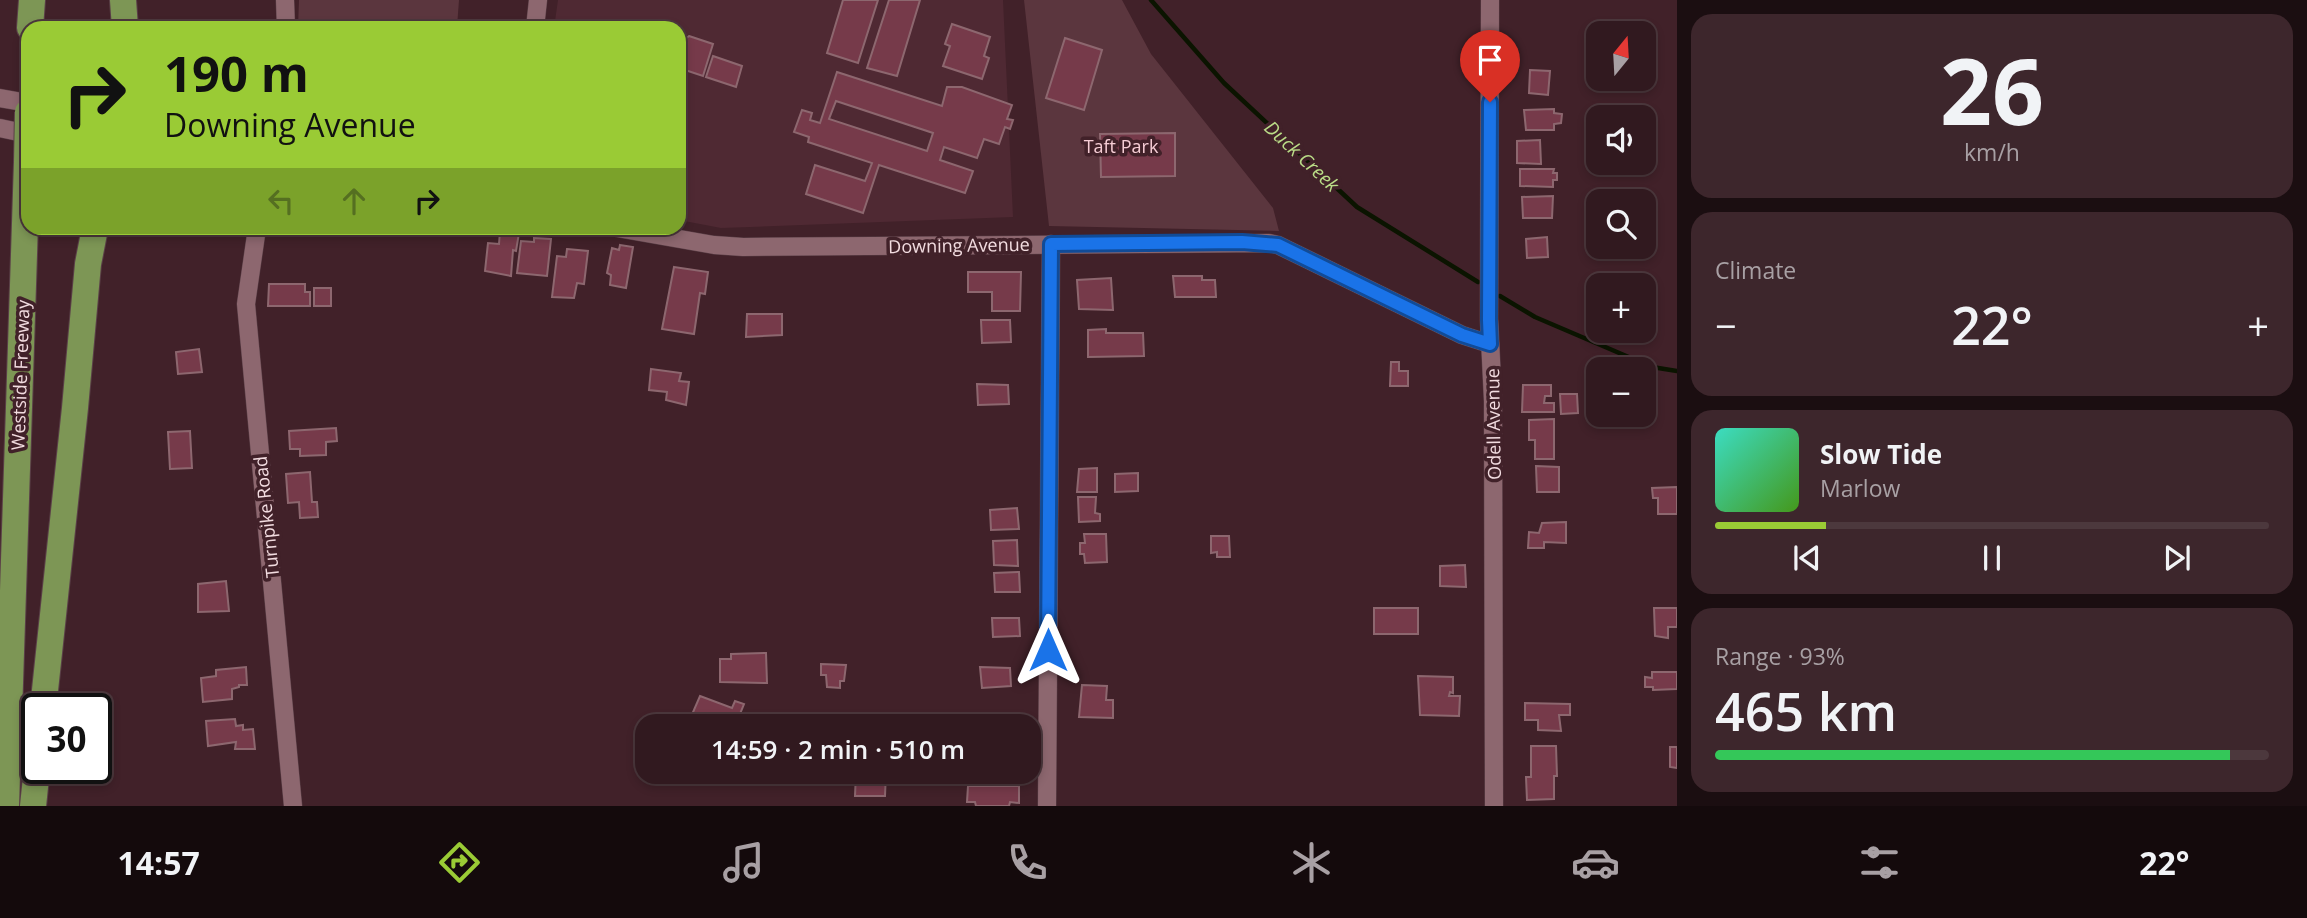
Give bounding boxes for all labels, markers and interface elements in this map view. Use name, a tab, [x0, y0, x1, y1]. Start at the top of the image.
north arrow	[1586, 21, 1656, 91]
map controls	[1586, 21, 1656, 427]
text: 26	[1940, 28, 2044, 152]
pin	[1460, 30, 1520, 102]
text: 190 m	[164, 40, 309, 106]
icon: arrive	[1471, 41, 1509, 79]
icon: right	[49, 49, 140, 140]
text: Downing Avenue	[164, 103, 416, 146]
button: sound	[1586, 105, 1656, 175]
water label: Duck Creek	[1259, 115, 1346, 198]
park label: Taft Park	[1084, 134, 1159, 158]
text: km/h	[1964, 136, 2020, 168]
icon: left	[262, 182, 300, 220]
icon: ahead	[335, 182, 373, 220]
icon: right	[408, 182, 446, 220]
button: search	[1586, 189, 1656, 259]
street label: Downing Avenue	[888, 232, 1030, 258]
text: Climate	[1715, 254, 1796, 286]
button: +	[1586, 273, 1656, 343]
text: 22°	[1951, 289, 2033, 360]
street label: Westside Freeway	[5, 298, 35, 451]
text: −	[1715, 299, 1737, 351]
text: +	[2247, 299, 2269, 351]
button: −	[1586, 357, 1656, 427]
street label: Odell Avenue	[1480, 368, 1506, 480]
text: Slow Tide	[1820, 436, 1942, 472]
street label: Turnpike Road	[248, 455, 284, 579]
text: Marlow	[1820, 472, 1900, 504]
icon: previous	[1788, 539, 1826, 577]
icon: pause	[1973, 539, 2011, 577]
icon: next	[2158, 539, 2196, 577]
position arrow	[1011, 613, 1085, 687]
text: Range · 93%	[1715, 640, 1845, 672]
text: 465 km	[1715, 675, 1897, 746]
speed limit sign: 30	[21, 693, 112, 784]
text: 14:59 · 2 min · 510 m	[711, 731, 965, 767]
icon: directions	[435, 838, 484, 887]
icon: music	[719, 838, 768, 887]
icon: phone	[1003, 838, 1052, 887]
icon: climate	[1287, 838, 1336, 887]
icon: car	[1571, 838, 1620, 887]
icon: filters	[1855, 838, 1904, 887]
text: 14:57	[118, 841, 200, 884]
text: 22°	[2139, 841, 2189, 884]

